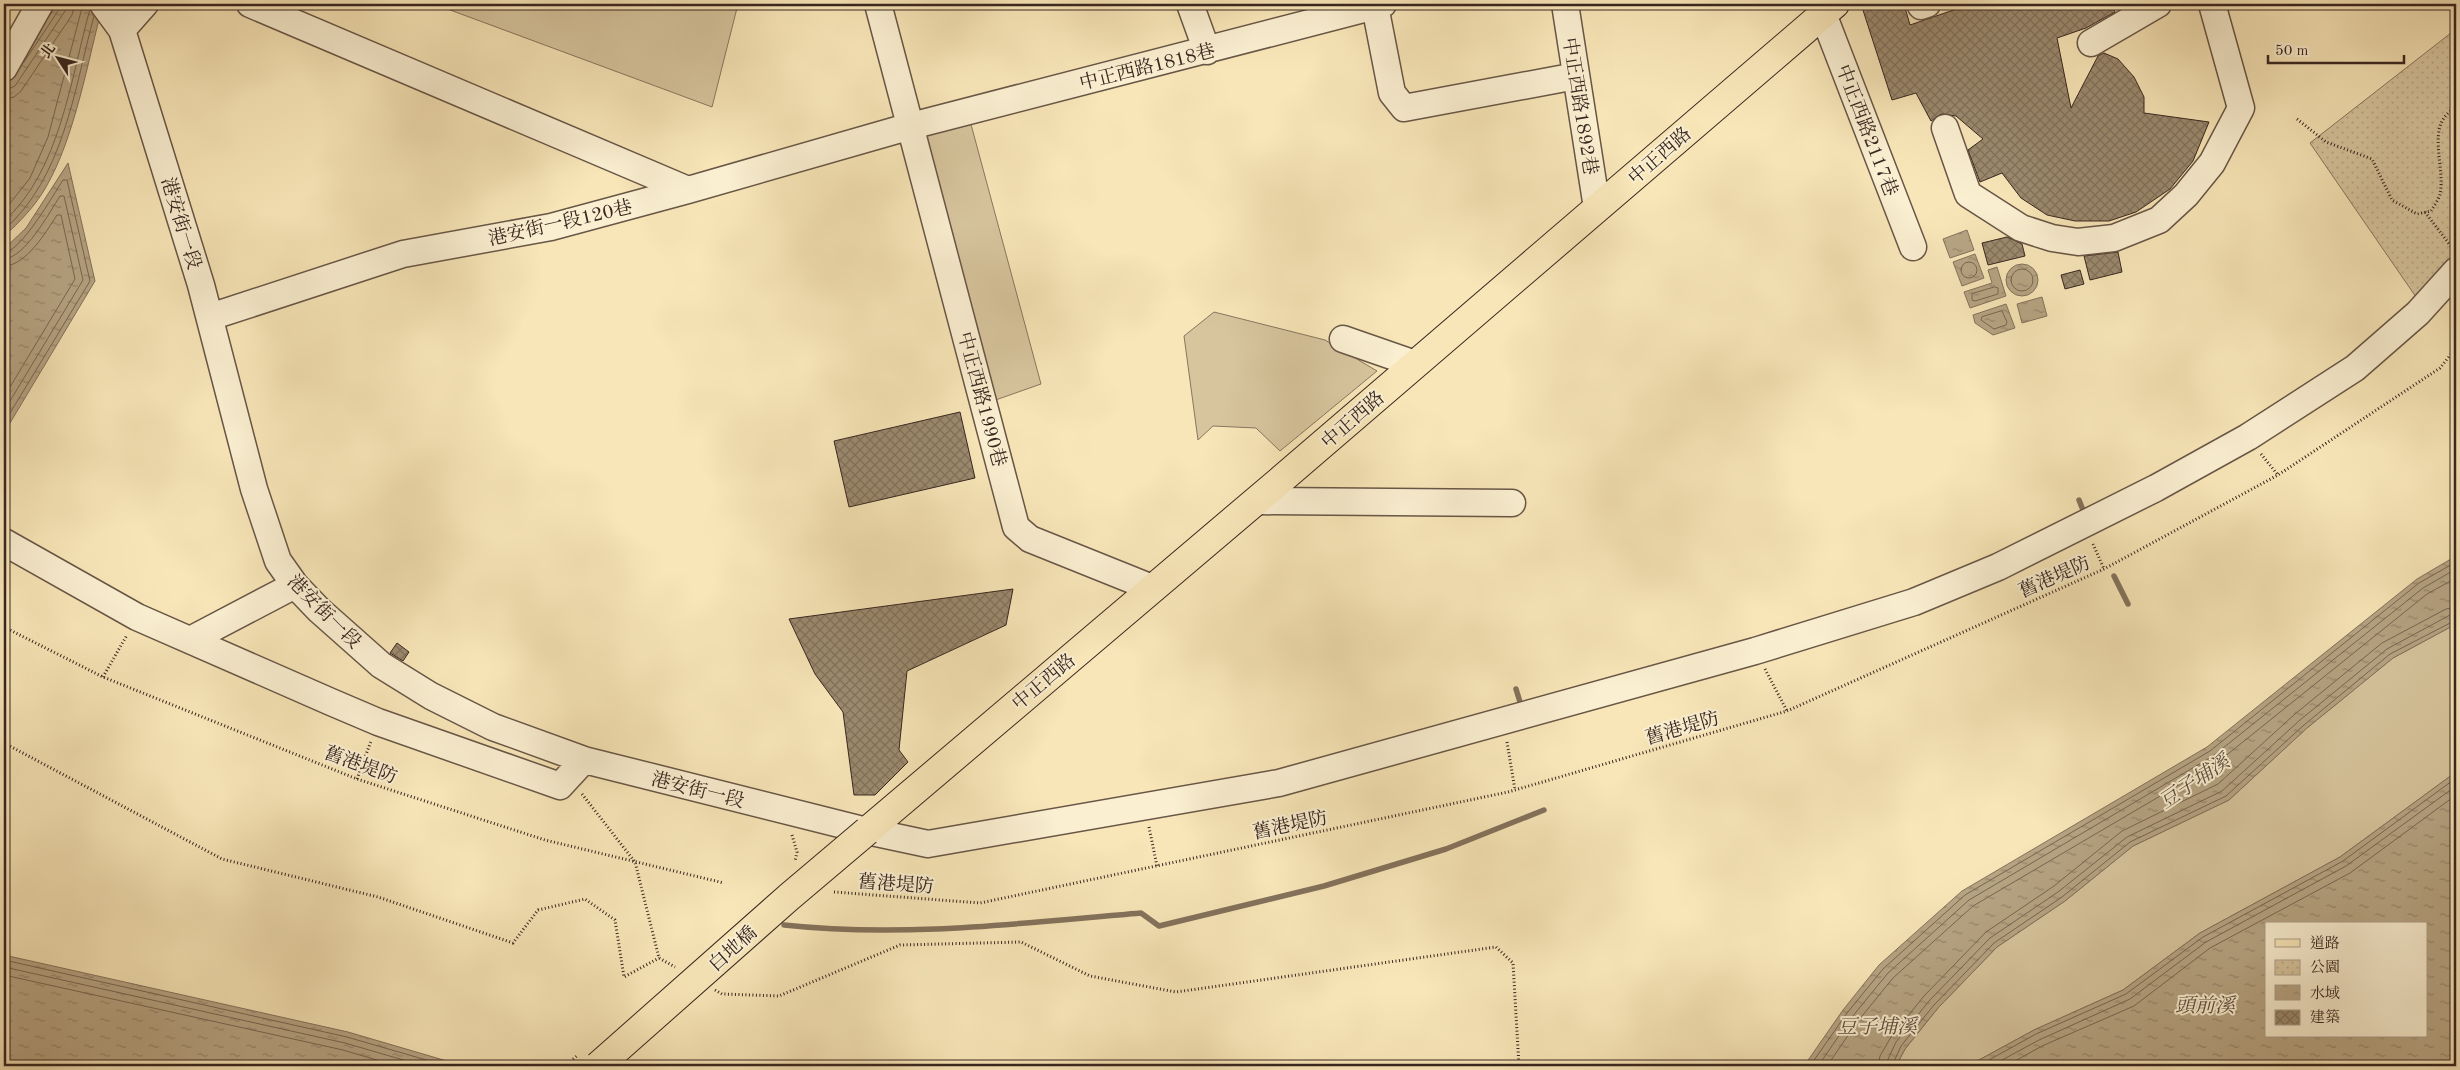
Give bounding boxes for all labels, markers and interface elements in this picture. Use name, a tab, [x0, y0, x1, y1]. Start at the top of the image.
north arrow	[32, 32, 82, 82]
scale bar	[2268, 32, 2404, 64]
street label: 中正西路1892巷	[1558, 36, 1601, 177]
street label: 中正西路1818巷	[1077, 40, 1217, 94]
text: 北	[38, 41, 58, 61]
text: 50 m	[2275, 44, 2309, 59]
street label: 中正西路2117巷	[1832, 62, 1901, 199]
street label: 中正西路	[1624, 123, 1696, 189]
street label: 港安街一段	[157, 175, 205, 272]
street label: 港安街一段120巷	[486, 196, 634, 250]
street label: 中正西路1990巷	[953, 329, 1010, 469]
street label: 中正西路	[1317, 387, 1389, 453]
street label: 舊港堤防	[2015, 551, 2094, 602]
street label: 港安街一段	[283, 570, 366, 653]
street label: 中正西路	[1008, 650, 1080, 715]
street label: 舊港堤防	[1643, 707, 1722, 749]
street label: 舊港堤防	[321, 742, 400, 788]
water label: 豆子埔溪	[2155, 749, 2236, 813]
street label: 港安街一段	[649, 768, 747, 812]
street label: 舊港堤防	[1251, 806, 1330, 844]
street label: 舊港堤防	[857, 870, 935, 898]
street label: 白地橋	[705, 922, 761, 976]
legend	[2265, 922, 2428, 1038]
text: 道路	[2310, 935, 2340, 952]
text: 公園	[2310, 959, 2340, 976]
text: 水域	[2310, 985, 2340, 1002]
water label: 頭前溪	[2175, 995, 2237, 1017]
text: 建築	[2310, 1009, 2340, 1026]
water label: 豆子埔溪	[1837, 1016, 1919, 1038]

